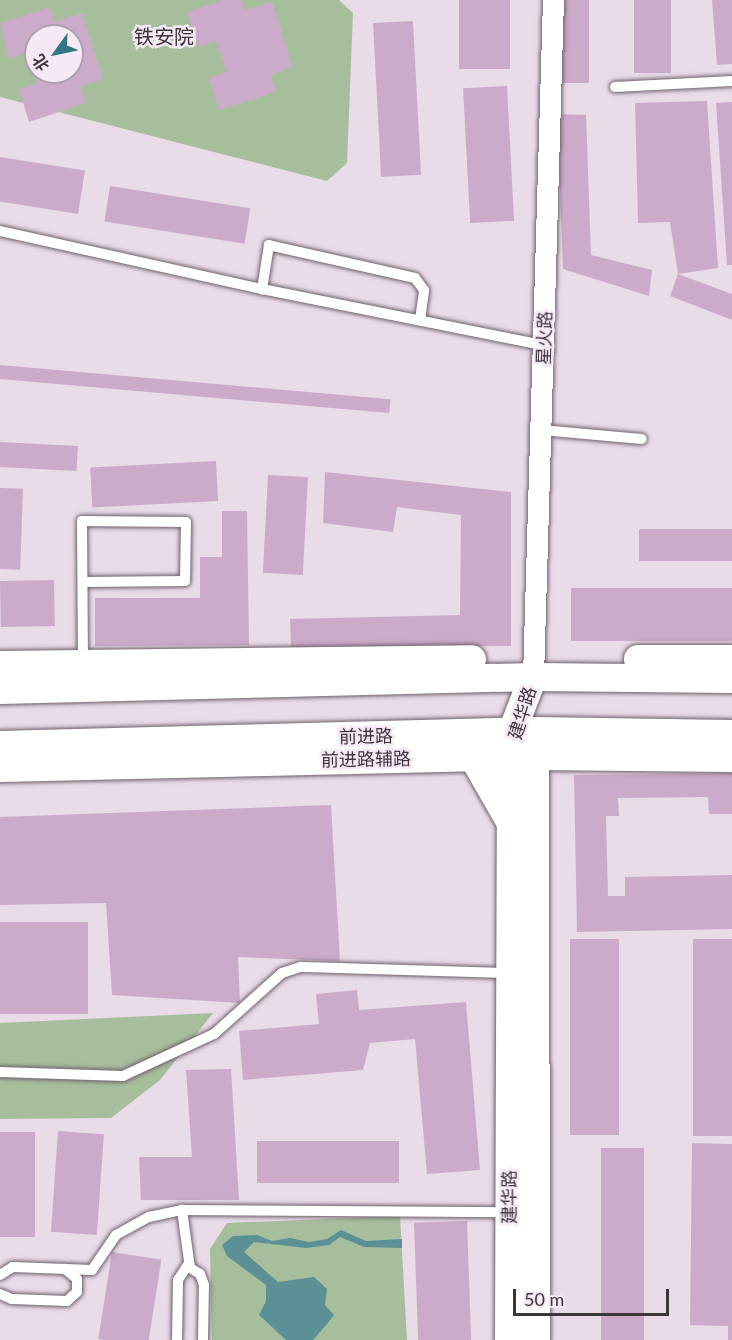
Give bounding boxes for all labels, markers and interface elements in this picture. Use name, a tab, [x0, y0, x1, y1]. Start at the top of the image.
north arrow	[24, 24, 84, 84]
district label: 铁安院	[134, 24, 194, 48]
text: 北	[28, 51, 52, 75]
street label: 星火路	[532, 311, 556, 365]
street label: 建华路	[504, 684, 540, 742]
street label: 前进路	[339, 725, 393, 747]
street label: 前进路辅路	[321, 747, 411, 771]
street label: 建华路	[498, 1170, 520, 1224]
scale bar	[516, 1277, 672, 1315]
text: 50 m	[524, 1288, 564, 1310]

